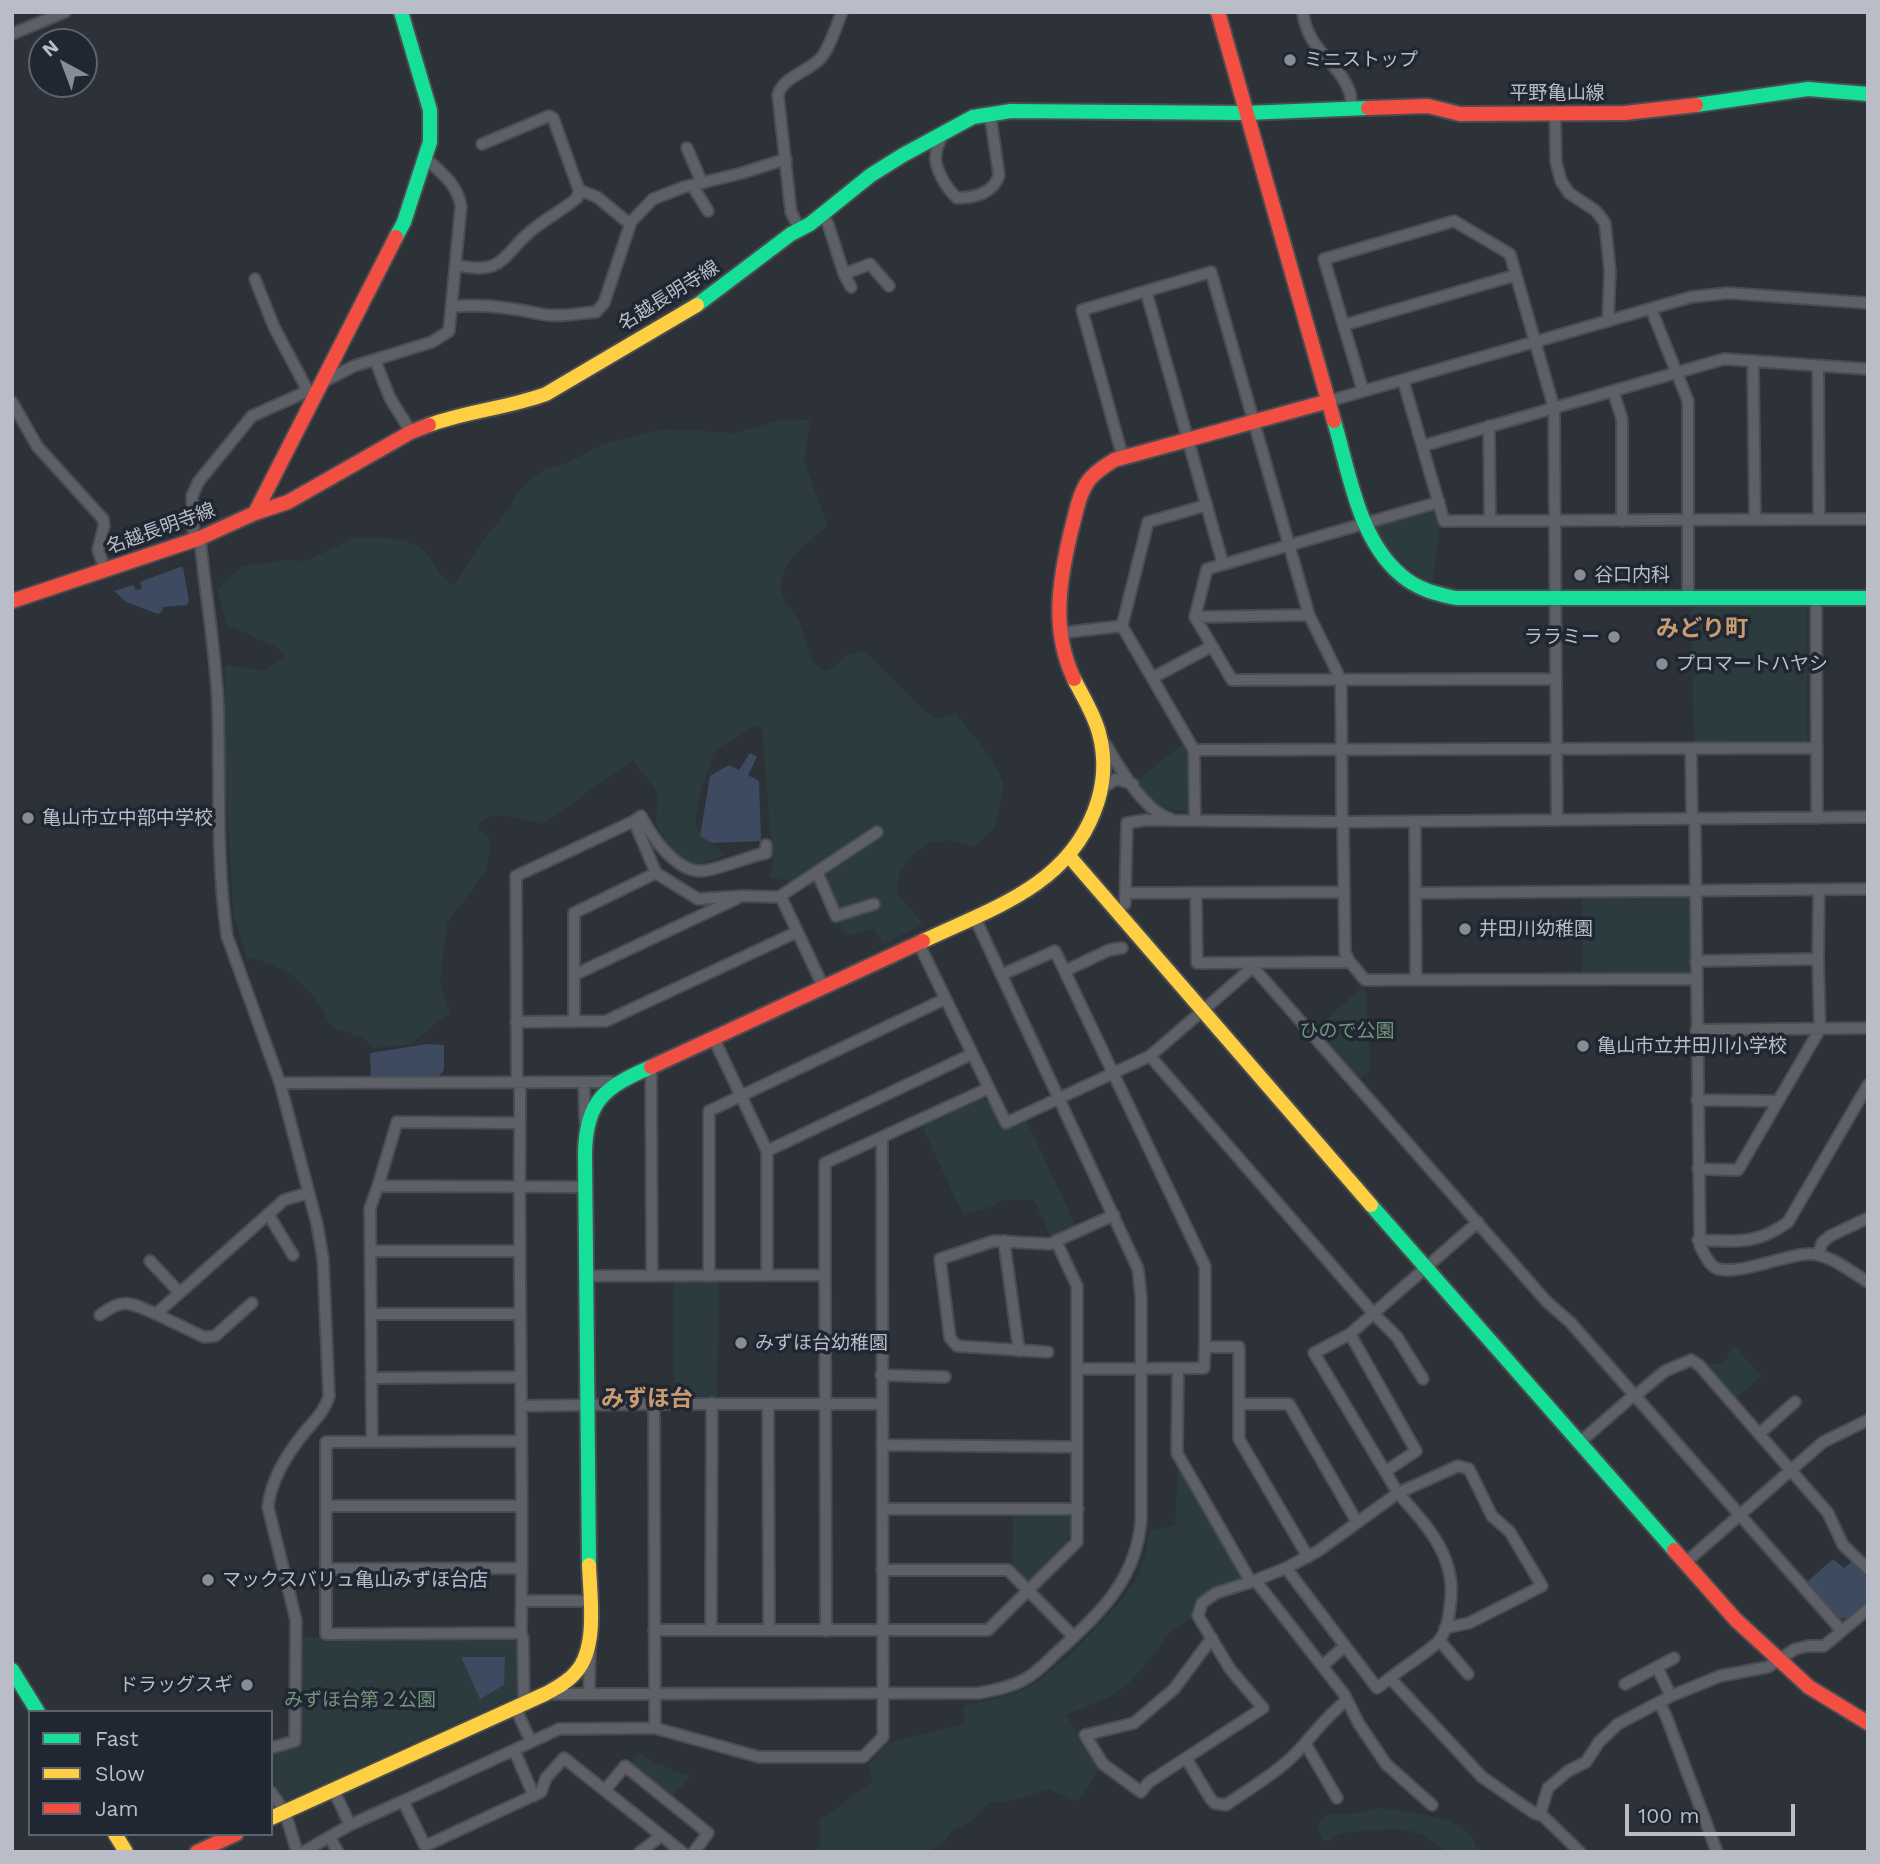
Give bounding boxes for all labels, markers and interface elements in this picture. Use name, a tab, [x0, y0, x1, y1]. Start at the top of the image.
north arrow	[28, 28, 98, 98]
text: N	[37, 35, 63, 62]
place label: ミニストップ	[1304, 49, 1418, 71]
marker: ミニストップ	[1282, 52, 1298, 68]
street label: 平野亀山線	[1510, 82, 1604, 104]
street label: 名越長明寺線	[615, 256, 723, 336]
street label: 名越長明寺線	[104, 499, 218, 559]
place label: 谷口内科	[1594, 564, 1670, 586]
marker: 谷口内科	[1572, 567, 1588, 583]
district label: みどり町	[1656, 615, 1748, 643]
place label: ララミー	[1524, 626, 1600, 648]
marker: ララミー	[1606, 629, 1622, 645]
place label: プロマートハヤシ	[1676, 653, 1828, 675]
marker: プロマートハヤシ	[1654, 656, 1670, 672]
place label: 亀山市立中部中学校	[42, 807, 213, 829]
marker: 亀山市立中部中学校	[20, 810, 36, 826]
place label: 井田川幼稚園	[1479, 918, 1593, 940]
marker: 井田川幼稚園	[1457, 921, 1473, 937]
park label: ひので公園	[1300, 1020, 1394, 1042]
place label: 亀山市立井田川小学校	[1597, 1035, 1787, 1057]
marker: 亀山市立井田川小学校	[1575, 1038, 1591, 1054]
place label: みずほ台幼稚園	[755, 1332, 888, 1354]
marker: みずほ台幼稚園	[733, 1335, 749, 1351]
district label: みずほ台	[601, 1385, 693, 1413]
place label: マックスバリュ亀山みずほ台店	[222, 1569, 488, 1591]
marker: マックスバリュ亀山みずほ台店	[200, 1572, 216, 1588]
place label: ドラッグスギ	[119, 1674, 233, 1696]
marker: ドラッグスギ	[239, 1677, 255, 1693]
park label: みずほ台第２公園	[284, 1689, 436, 1711]
legend	[28, 1710, 273, 1836]
text: Fast	[95, 1726, 139, 1751]
text: Slow	[95, 1761, 145, 1786]
scale bar	[1628, 1790, 1798, 1834]
text: Jam	[95, 1796, 138, 1821]
text: 100 m	[1638, 1803, 1700, 1828]

